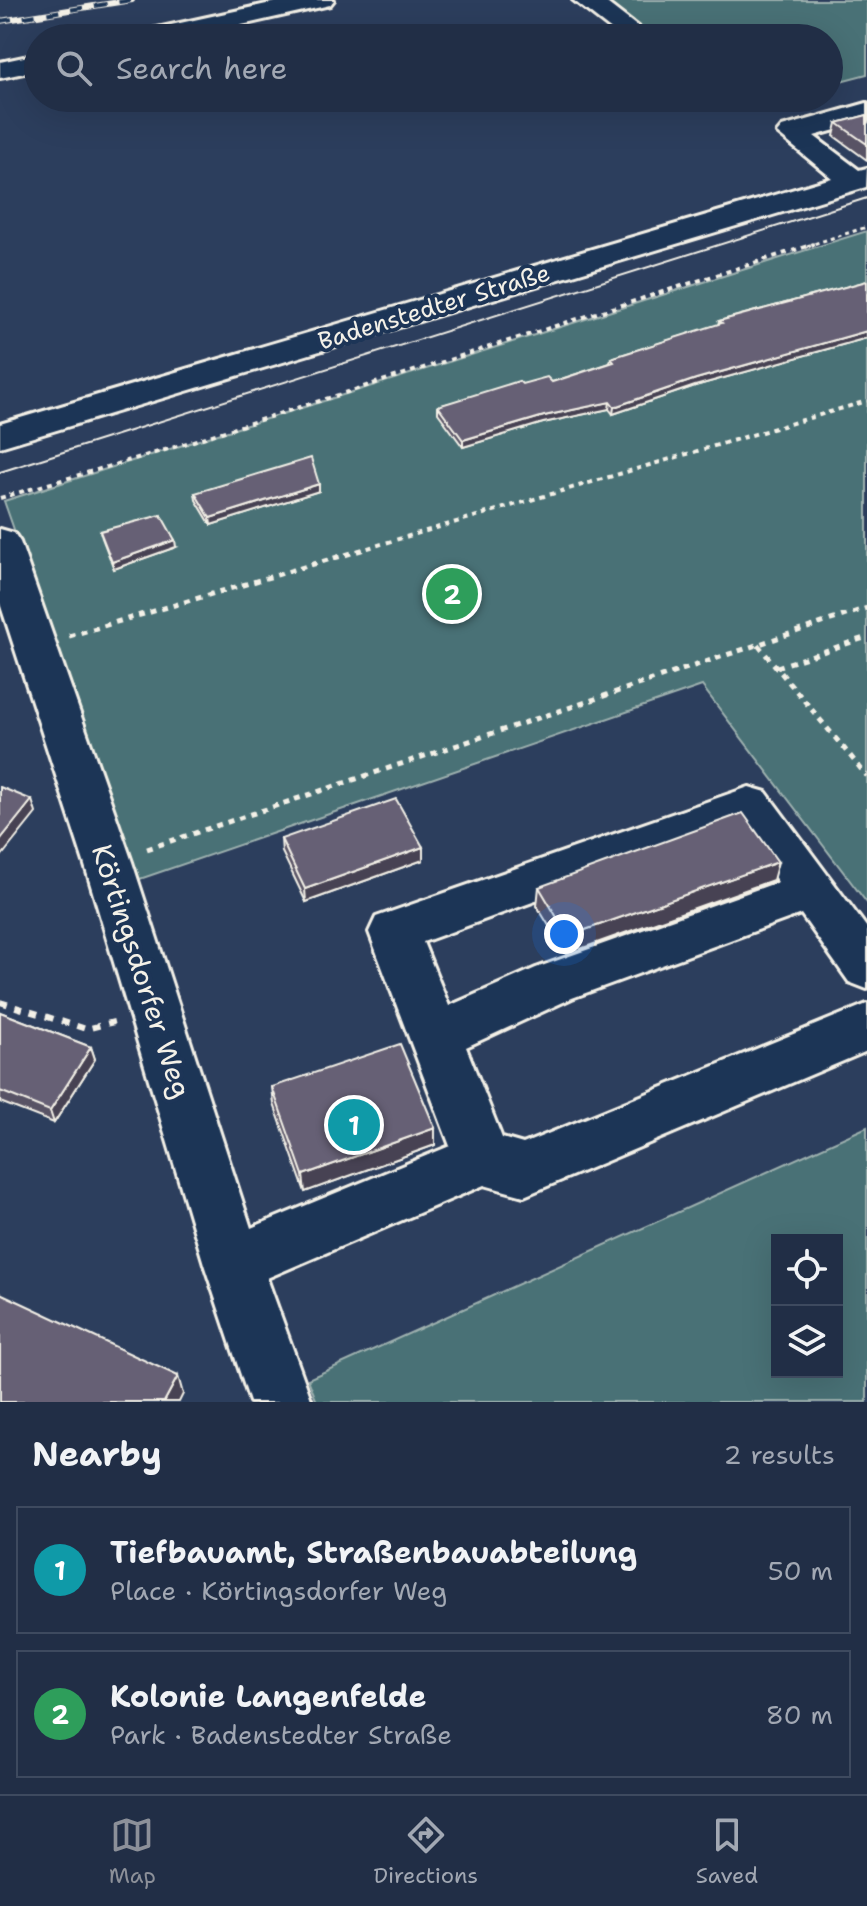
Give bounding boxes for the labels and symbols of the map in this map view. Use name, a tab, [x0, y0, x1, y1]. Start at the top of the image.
street label: Badenstedter Straße	[314, 256, 554, 358]
pin: 2	[426, 564, 478, 624]
street label: Körtingsdorfer Weg	[83, 839, 201, 1103]
your location	[544, 914, 584, 954]
pin: 1	[328, 1095, 380, 1155]

